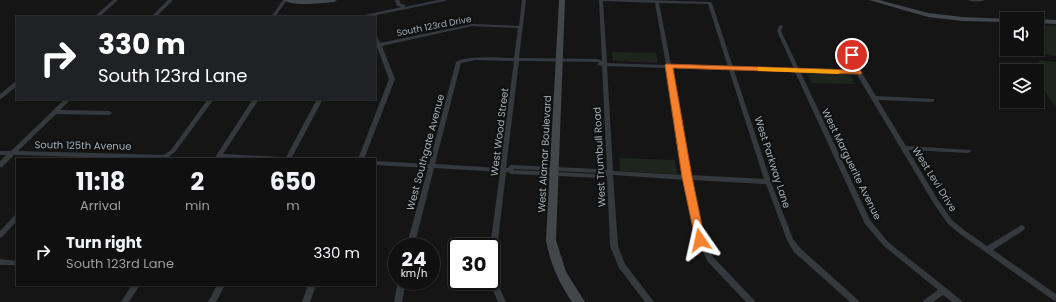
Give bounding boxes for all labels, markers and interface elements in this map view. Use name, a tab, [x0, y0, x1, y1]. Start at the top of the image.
map controls	[1000, 12, 1044, 108]
button: sound	[1000, 12, 1044, 56]
street label: South 123rd Drive	[396, 13, 473, 39]
text: 330 m	[98, 25, 186, 64]
icon: right	[32, 32, 84, 84]
pin	[835, 38, 869, 72]
icon: arrive	[841, 44, 863, 66]
text: South 123rd Lane	[98, 63, 248, 88]
button: layers	[1000, 64, 1044, 108]
street label: West Wood Street	[487, 87, 512, 177]
street label: West Southgate Avenue	[403, 92, 448, 212]
street label: West Alamar Boulevard	[534, 95, 555, 213]
street label: West Marguerite Avenue	[818, 106, 885, 222]
street label: West Trumbull Road	[589, 107, 610, 207]
street label: West Parkway Lane	[751, 114, 794, 210]
street label: South 125th Avenue	[34, 137, 132, 154]
street label: West Levi Drive	[909, 144, 960, 215]
text: 11:18	[76, 165, 125, 198]
text: 2	[191, 165, 204, 198]
text: 650	[270, 165, 316, 198]
text: Arrival	[80, 196, 121, 215]
text: min	[185, 196, 210, 215]
text: m	[286, 196, 300, 215]
position arrow	[679, 219, 721, 261]
text: Turn right	[66, 232, 142, 253]
speed limit sign: 30	[448, 238, 500, 290]
icon: right	[32, 241, 54, 263]
text: 330 m	[313, 242, 360, 263]
text: 24	[402, 245, 426, 273]
text: South 123rd Lane	[66, 254, 174, 273]
text: km/h	[401, 266, 427, 281]

